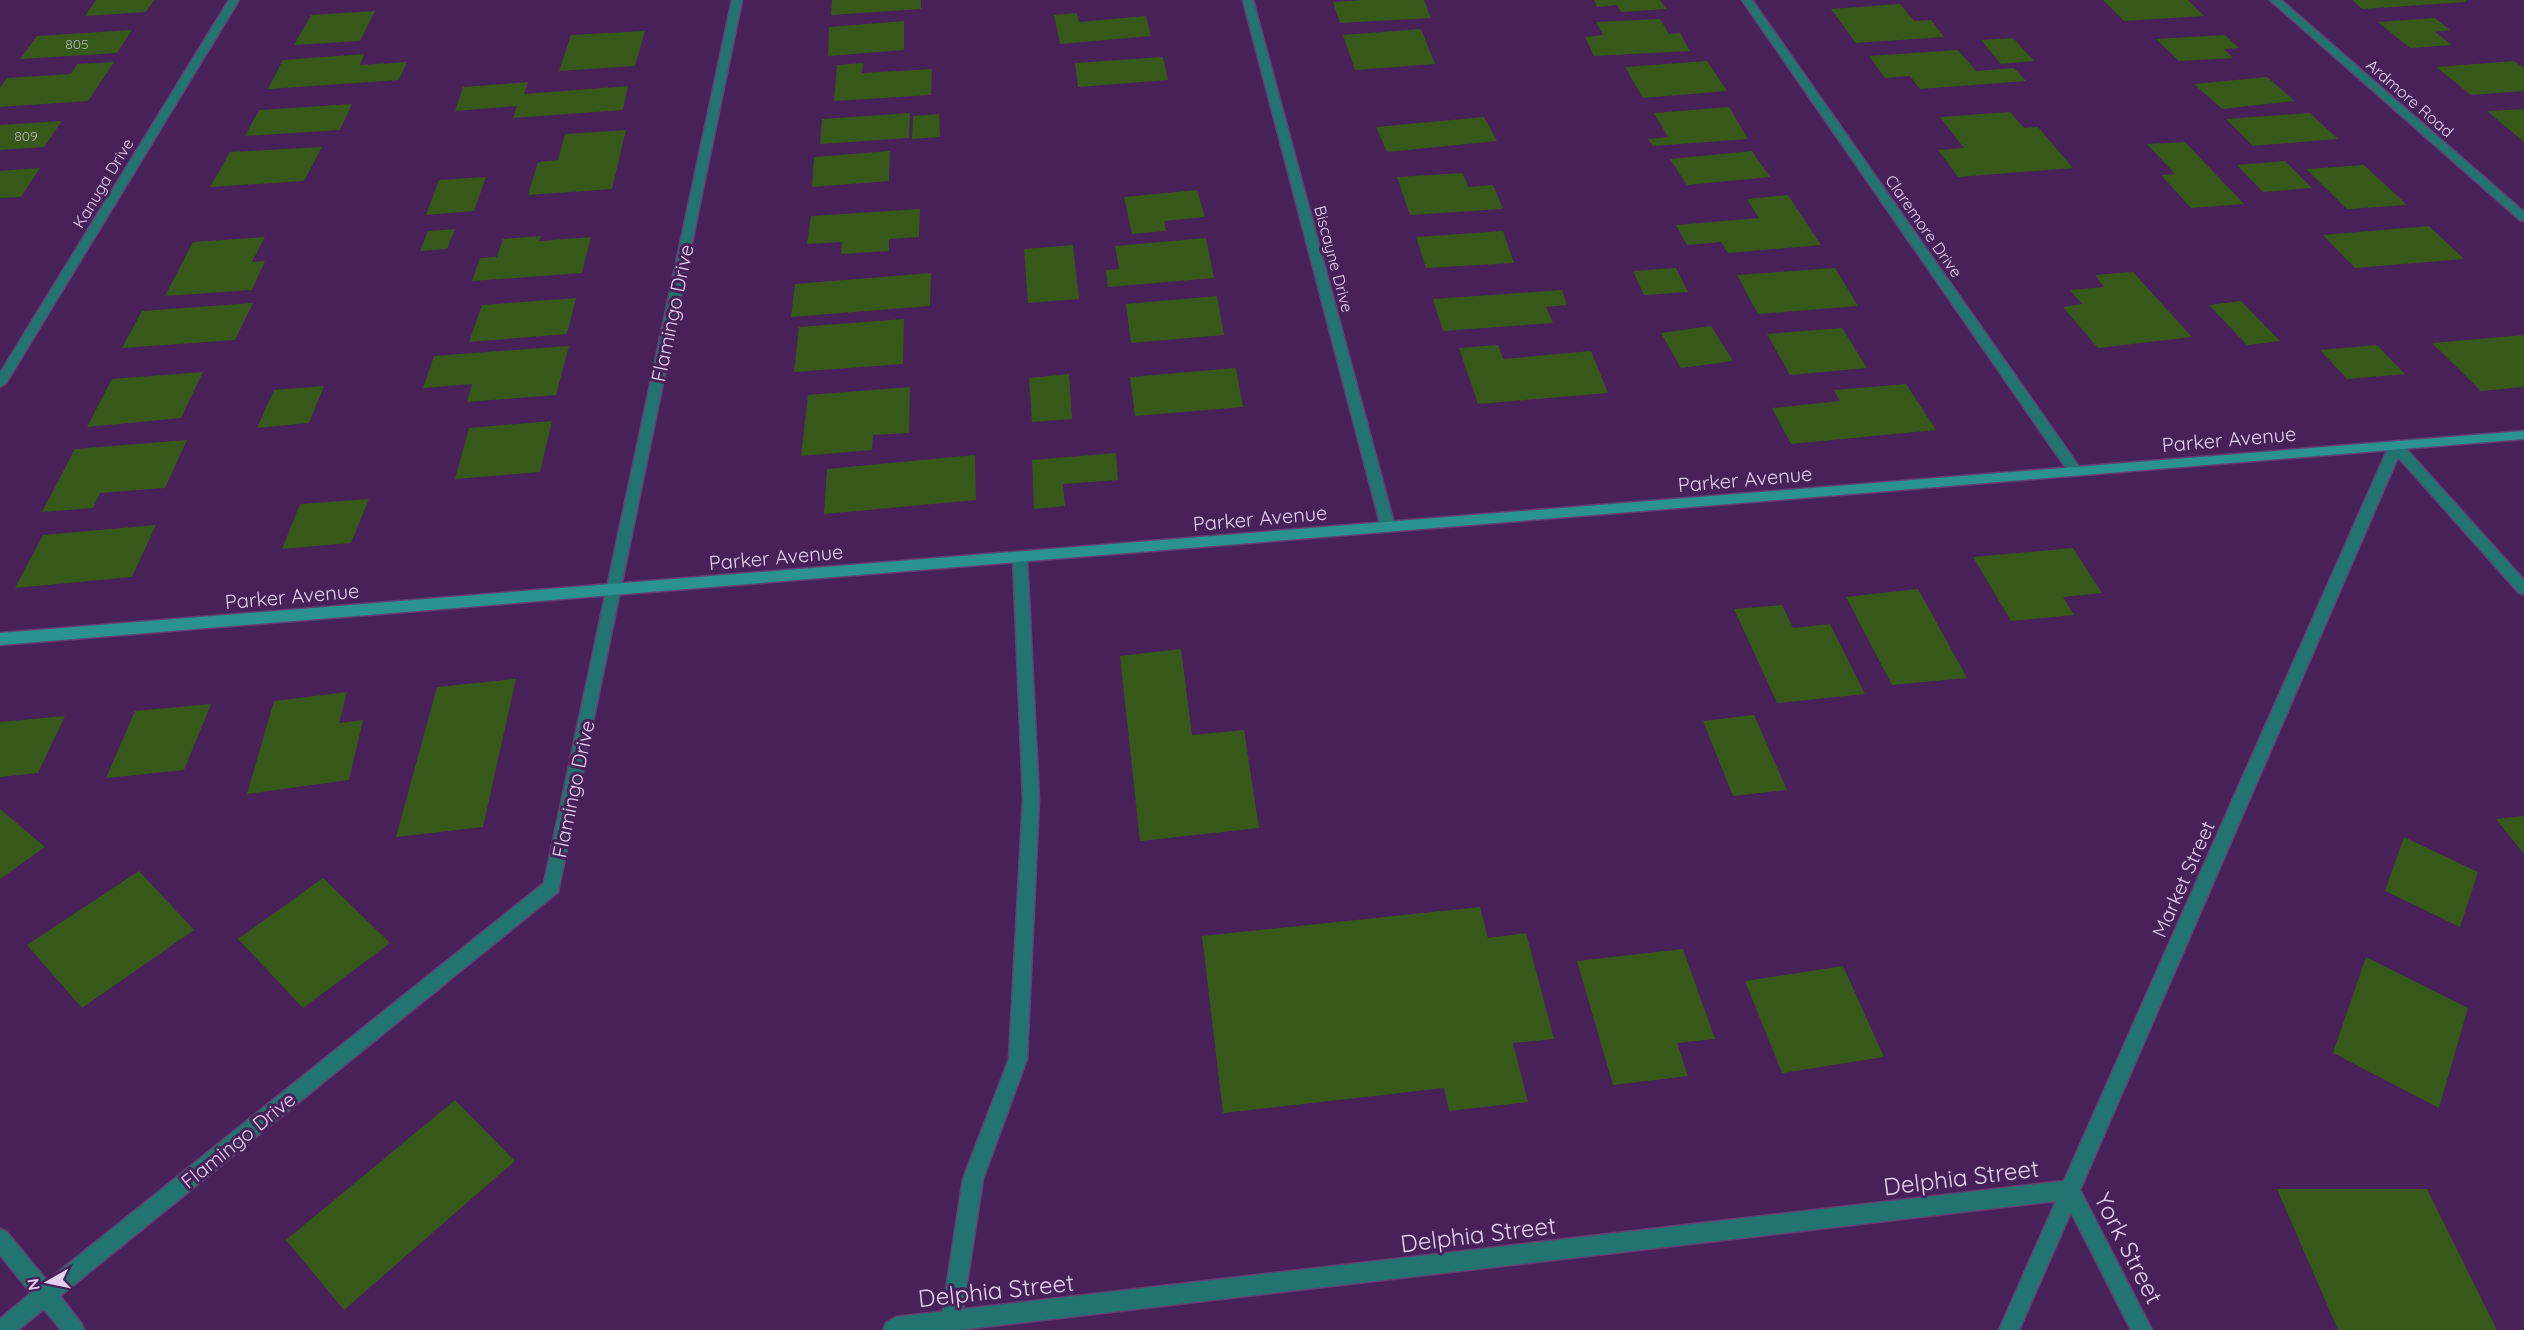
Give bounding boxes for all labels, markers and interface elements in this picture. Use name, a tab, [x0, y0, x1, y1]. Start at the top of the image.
house number: 805	[65, 35, 89, 53]
street label: Ardmore Road	[2362, 55, 2458, 141]
house number: 809	[14, 127, 38, 145]
street label: Kanuga Drive	[68, 134, 138, 232]
street label: Claremore Drive	[1881, 171, 1967, 281]
street label: Biscayne Drive	[1310, 203, 1358, 315]
street label: Flamingo Drive	[645, 242, 699, 384]
street label: Parker Avenue	[2161, 421, 2297, 457]
street label: Parker Avenue	[1677, 461, 1813, 497]
street label: Parker Avenue	[1192, 500, 1328, 536]
street label: Parker Avenue	[708, 539, 844, 575]
street label: Parker Avenue	[224, 578, 360, 614]
street label: Flamingo Drive	[546, 718, 600, 860]
street label: Market Street	[2146, 817, 2220, 941]
street label: Flamingo Drive	[176, 1086, 300, 1194]
street label: Delphia Street	[1881, 1153, 2041, 1201]
street label: York Street	[2088, 1187, 2170, 1309]
street label: Delphia Street	[1398, 1210, 1558, 1258]
north arrow	[18, 1252, 78, 1312]
street label: Delphia Street	[917, 1267, 1075, 1313]
text: N	[22, 1277, 44, 1292]

